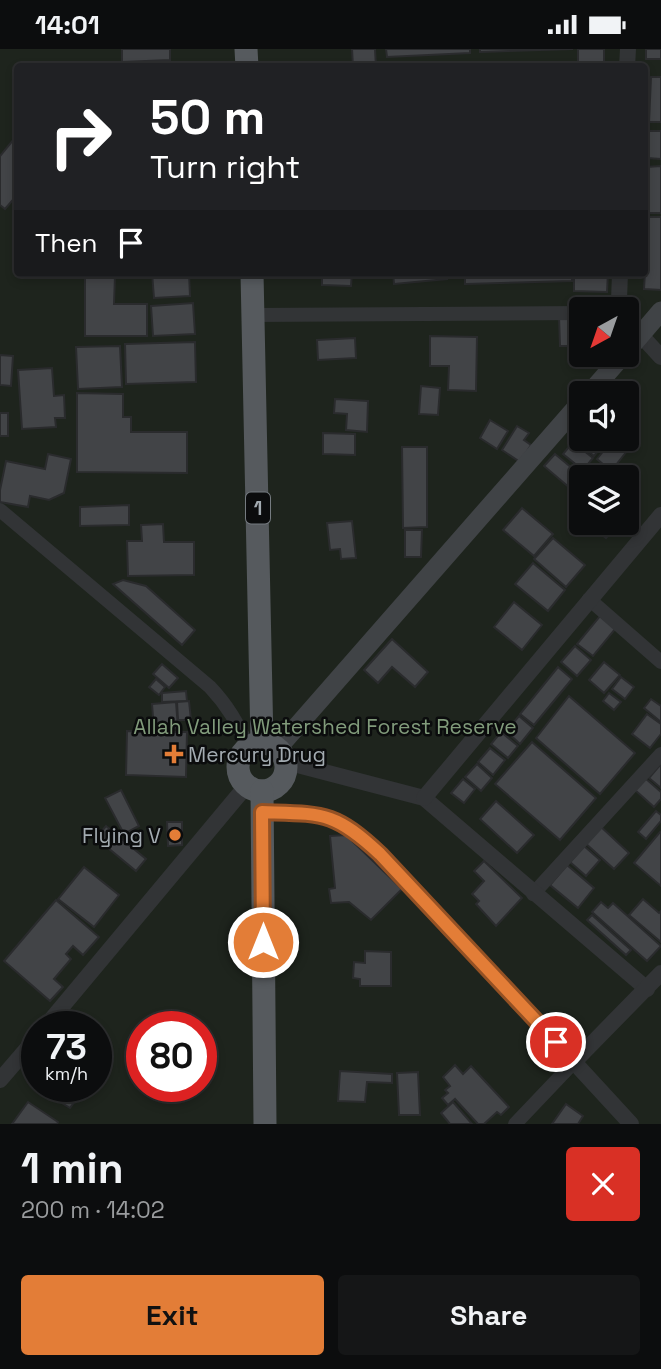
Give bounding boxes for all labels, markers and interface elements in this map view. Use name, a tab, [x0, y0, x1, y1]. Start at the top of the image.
text: 14:01	[35, 8, 100, 42]
text: 50 m	[150, 86, 265, 148]
icon: right	[35, 91, 126, 182]
text: Turn right	[150, 147, 300, 187]
icon: arrive	[112, 224, 150, 262]
text: Then	[35, 226, 98, 260]
north arrow	[569, 297, 639, 367]
map controls	[569, 297, 639, 535]
button: sound	[569, 381, 639, 451]
button: layers	[569, 465, 639, 535]
road number: 1	[246, 493, 270, 523]
park label: Allah Valley Watershed Forest Reserve	[133, 713, 517, 740]
place label: Mercury Drug	[188, 741, 326, 768]
marker: Mercury Drug	[166, 746, 182, 762]
place label: Flying V	[82, 822, 161, 849]
marker: Flying V	[167, 827, 183, 843]
position arrow	[226, 905, 300, 979]
speed limit sign: 80	[126, 1011, 217, 1102]
pin	[526, 1012, 586, 1072]
icon: arrive	[537, 1023, 575, 1061]
text: 73	[46, 1025, 87, 1069]
text: km/h	[45, 1062, 88, 1085]
text: 1 min	[21, 1142, 124, 1195]
button: close	[566, 1147, 640, 1221]
text: 200 m · 14:02	[21, 1195, 165, 1225]
button: Exit	[21, 1275, 324, 1355]
button: Share	[338, 1275, 640, 1355]

